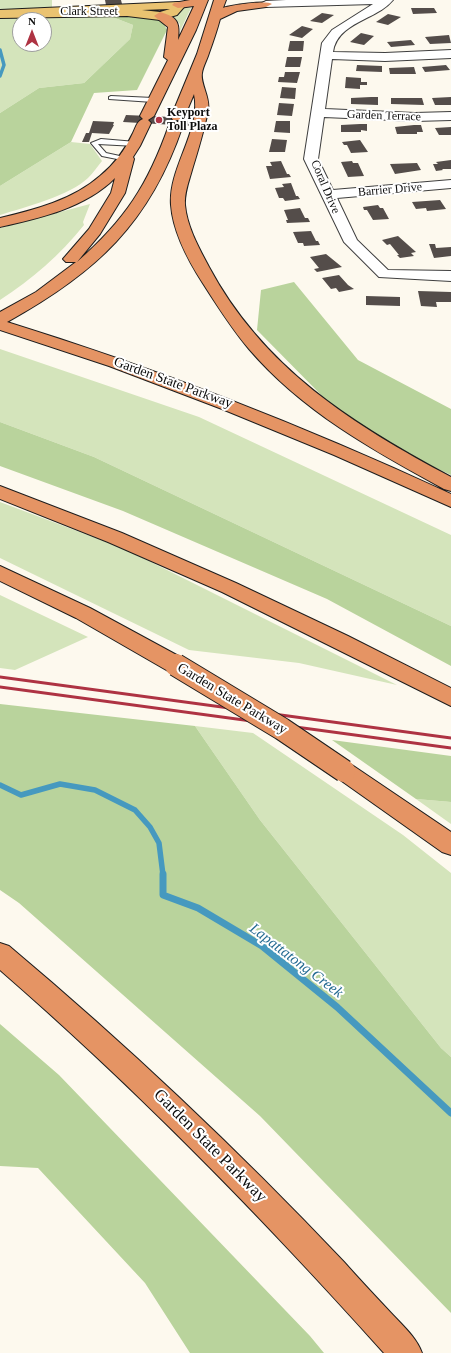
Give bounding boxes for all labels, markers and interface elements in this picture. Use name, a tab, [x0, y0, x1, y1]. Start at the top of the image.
street label: Clark Street	[60, 5, 118, 19]
north arrow	[12, 12, 52, 52]
text: N	[28, 15, 36, 27]
place label: Keyport Toll Plaza	[167, 106, 218, 134]
street label: Garden Terrace	[347, 108, 421, 124]
marker: Keyport Toll Plaza	[154, 115, 164, 125]
street label: Coral Drive	[307, 158, 343, 216]
street label: Barrier Drive	[357, 180, 423, 200]
street label: Garden State Parkway	[111, 354, 235, 412]
street label: Garden State Parkway	[174, 660, 290, 738]
water label: Lapattatong Creek	[246, 920, 346, 1002]
street label: Garden State Parkway	[149, 1085, 271, 1207]

